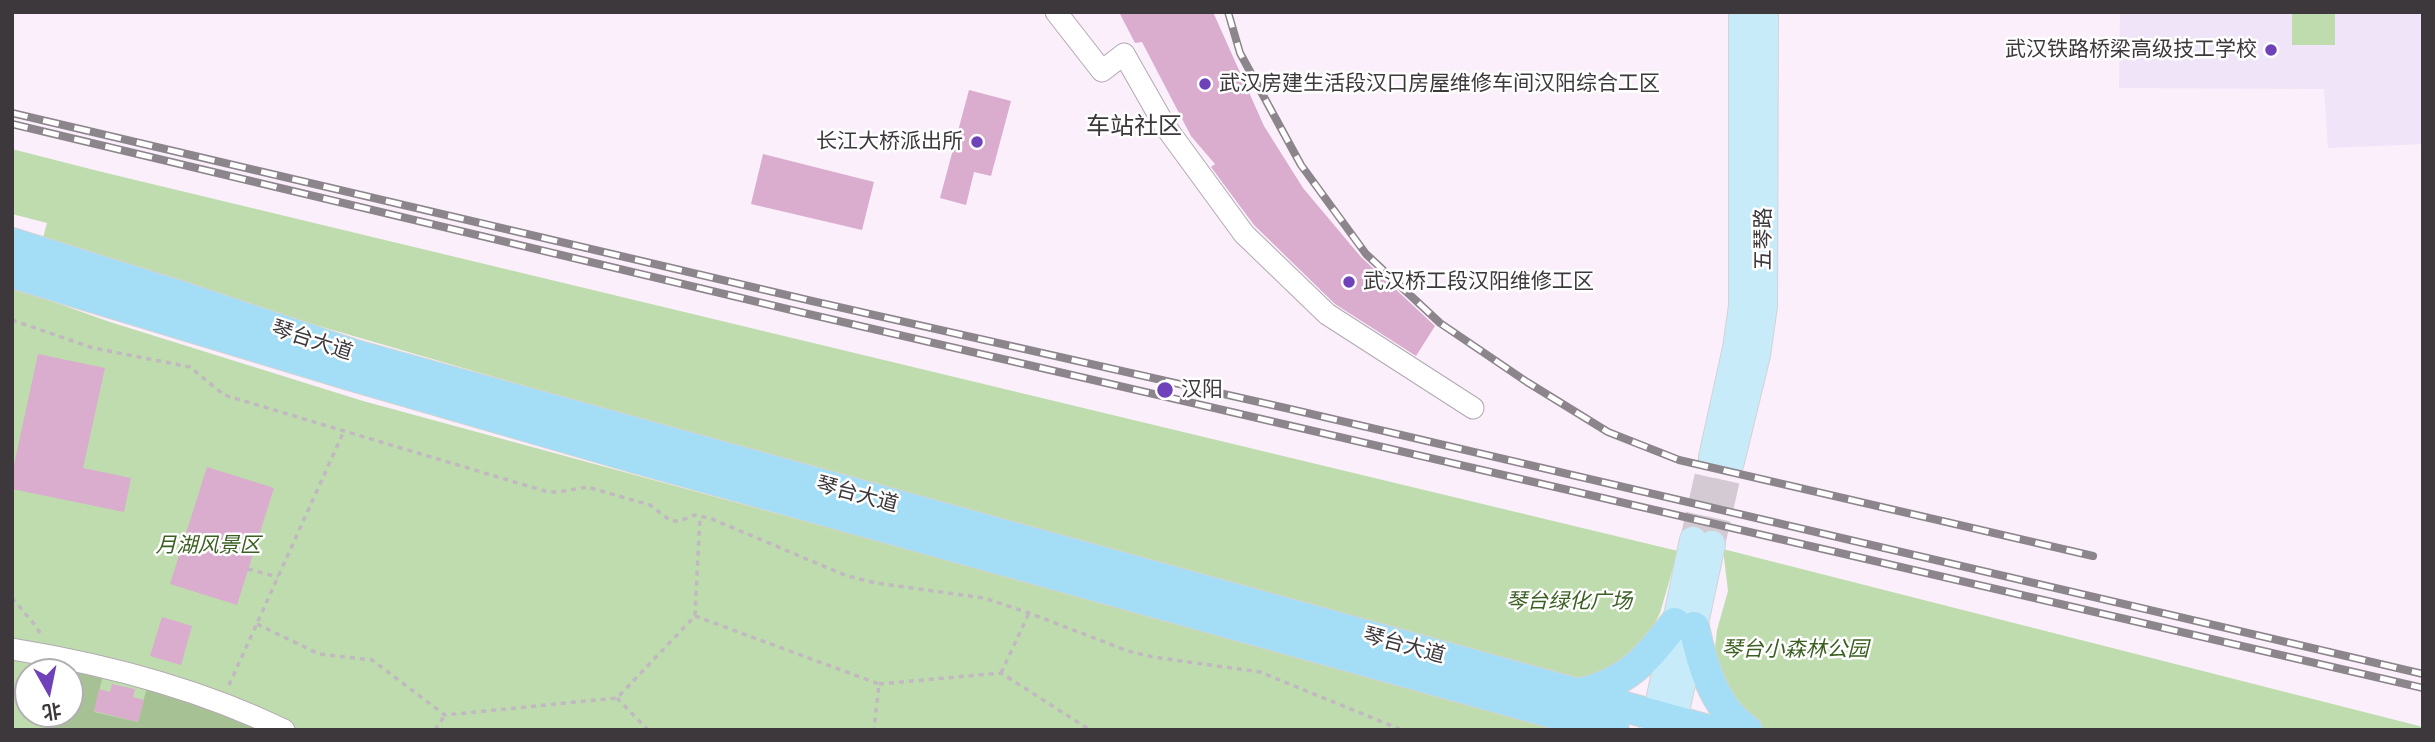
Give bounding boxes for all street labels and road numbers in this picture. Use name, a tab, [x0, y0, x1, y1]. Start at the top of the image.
street label: 五琴路	[1751, 208, 1777, 270]
street label: 琴台大道	[268, 316, 356, 366]
street label: 琴台大道	[813, 472, 901, 518]
street label: 琴台大道	[1360, 623, 1448, 669]

